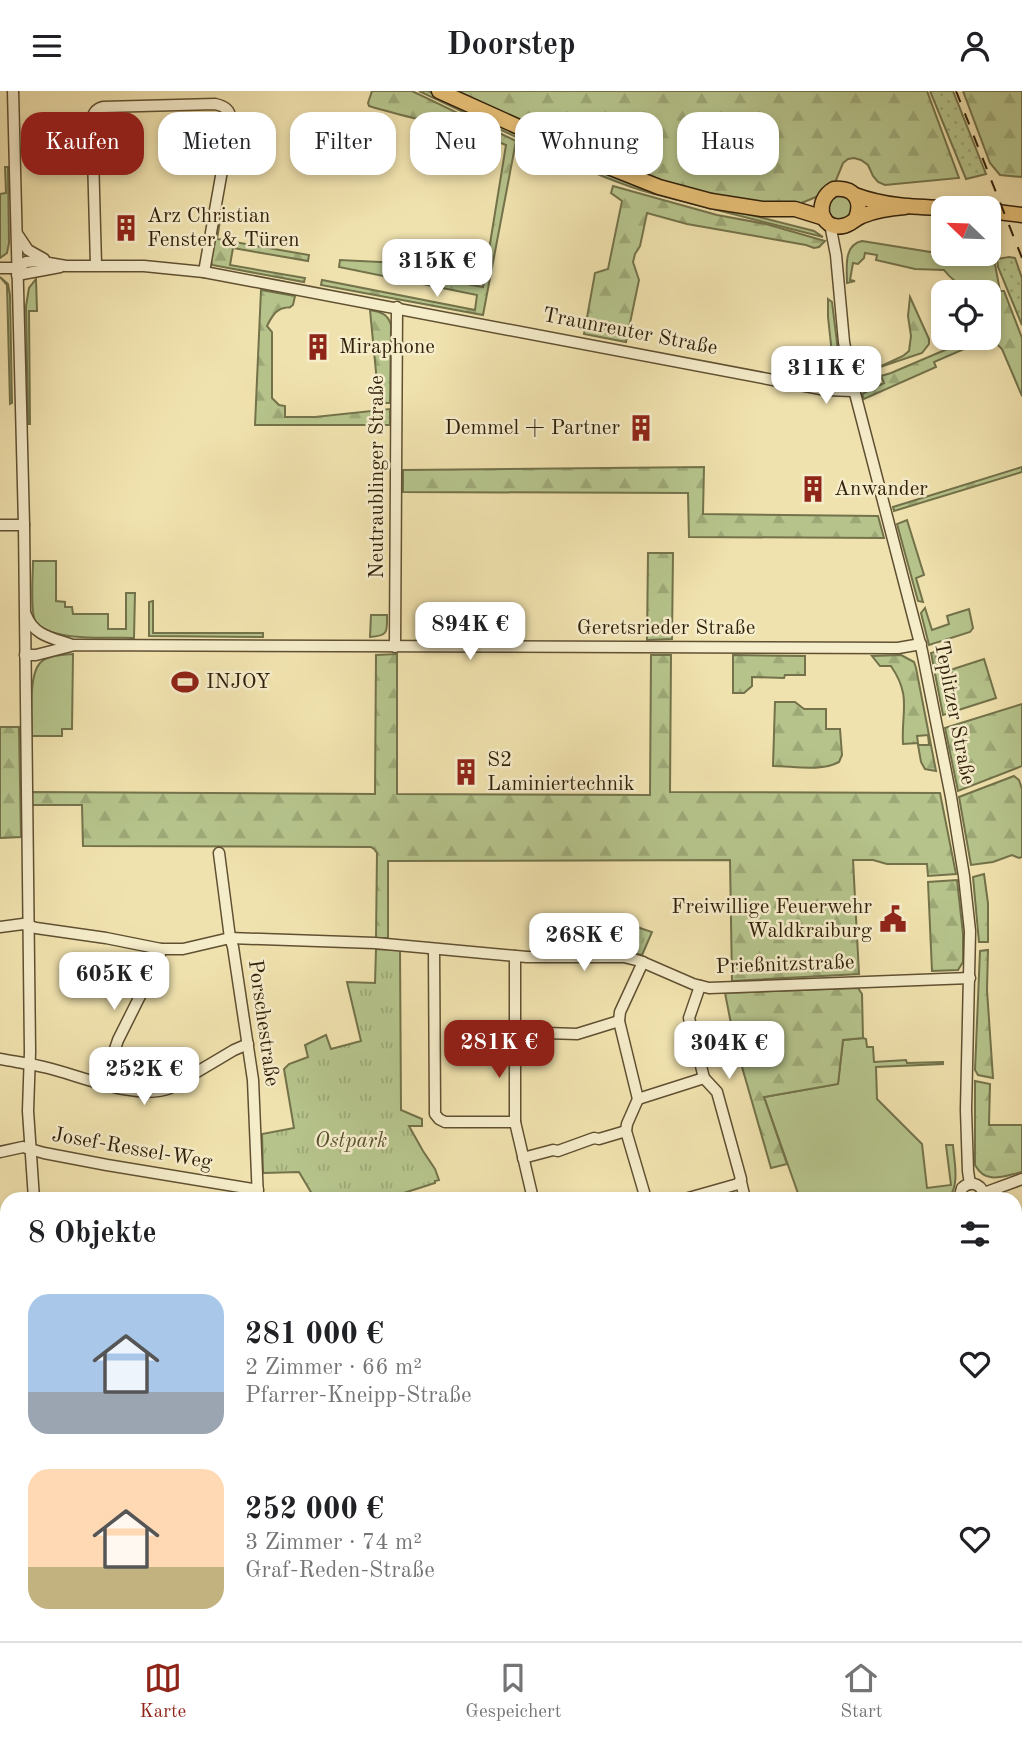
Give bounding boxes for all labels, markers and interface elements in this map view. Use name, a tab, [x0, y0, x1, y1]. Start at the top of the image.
icon: menu	[28, 27, 66, 65]
icon: person	[956, 27, 994, 65]
text: Doorstep	[446, 30, 576, 62]
chip: Kaufen	[21, 112, 144, 175]
chip: Mieten	[158, 112, 276, 175]
chip: Filter	[290, 112, 396, 175]
chip: Neu	[410, 112, 501, 175]
chip: Wohnung	[515, 112, 663, 175]
chip: Haus	[677, 112, 779, 175]
north arrow	[931, 196, 1001, 266]
map controls	[931, 196, 1001, 350]
place label: Arz Christian Fenster & Türen	[147, 206, 300, 251]
building icon: Arz Christian Fenster & Türen	[111, 213, 141, 243]
pin: 315K €	[380, 239, 494, 299]
text: 315K €	[398, 250, 476, 273]
button: locate	[931, 280, 1001, 350]
street label: Traunreuter Straße	[541, 305, 719, 359]
building icon: Miraphone	[303, 332, 333, 362]
place label: Miraphone	[339, 337, 435, 358]
pin: 311K €	[769, 347, 883, 406]
text: 311K €	[787, 357, 865, 380]
street label: Neutraublinger Straße	[367, 375, 388, 579]
building icon: Demmel + Partner	[626, 413, 656, 443]
place label: Demmel + Partner	[444, 418, 620, 439]
building icon: Anwander	[798, 474, 828, 504]
place label: Anwander	[834, 479, 928, 500]
pin: 894K €	[413, 603, 527, 662]
text: 894K €	[431, 613, 509, 636]
street label: Geretsrieder Straße	[577, 618, 755, 639]
street label: Teplitzer Straße	[930, 639, 978, 787]
sports icon: INJOY	[170, 667, 200, 697]
place label: INJOY	[206, 672, 270, 693]
place label: S2 Laminiertechnik	[487, 750, 635, 795]
building icon: S2 Laminiertechnik	[451, 757, 481, 787]
place label: Freiwillige Feuerwehr Waldkraiburg	[671, 897, 873, 942]
public building icon: Freiwillige Feuerwehr Waldkraiburg	[878, 904, 908, 934]
pin: 268K €	[527, 913, 641, 973]
text: 268K €	[545, 924, 623, 947]
street label: Prießnitzstraße	[715, 952, 855, 978]
pin: 605K €	[57, 953, 171, 1012]
street label: Porschestraße	[244, 958, 282, 1088]
text: 605K €	[75, 963, 153, 986]
pin: 281K €	[442, 1021, 556, 1080]
pin: 304K €	[672, 1021, 786, 1081]
text: 281K €	[460, 1031, 538, 1054]
text: 304K €	[690, 1032, 768, 1055]
pin: 252K €	[87, 1047, 201, 1107]
text: 252K €	[105, 1058, 183, 1081]
street label: Josef-Ressel-Weg	[50, 1125, 215, 1174]
park label: Ostpark	[315, 1131, 387, 1152]
icon: filters	[956, 1215, 994, 1253]
text: 8 Objekte	[28, 1219, 157, 1249]
text: 281 000 €	[245, 1320, 384, 1350]
icon: home	[84, 1322, 168, 1406]
icon: heart	[956, 1345, 994, 1383]
text: 2 Zimmer · 66 m²	[245, 1356, 422, 1379]
text: Pfarrer-Kneipp-Straße	[245, 1384, 472, 1407]
text: 252 000 €	[245, 1495, 384, 1525]
icon: home	[84, 1497, 168, 1581]
icon: heart	[956, 1520, 994, 1558]
text: 3 Zimmer · 74 m²	[245, 1531, 422, 1554]
text: Graf-Reden-Straße	[245, 1559, 435, 1582]
tab: Karte	[139, 1659, 186, 1724]
tab: Gespeichert	[465, 1659, 561, 1724]
tab: Start	[840, 1659, 883, 1724]

